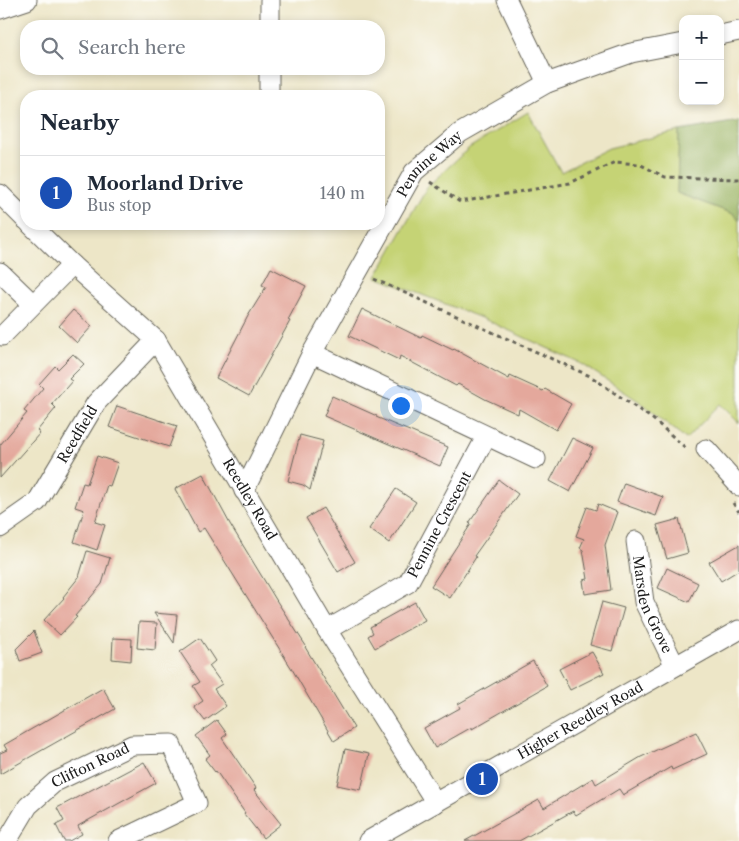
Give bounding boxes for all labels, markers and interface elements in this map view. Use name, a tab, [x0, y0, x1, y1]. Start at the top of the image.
map controls	[679, 15, 724, 105]
button: +	[679, 15, 724, 60]
search box	[20, 20, 385, 75]
icon: search	[38, 34, 66, 62]
text: Search here	[78, 36, 186, 59]
button: −	[679, 60, 724, 105]
text: Nearby	[40, 110, 119, 135]
street label: Pennine Way	[393, 126, 466, 200]
text: Moorland Drive	[87, 172, 243, 195]
text: 1	[52, 183, 60, 203]
text: 140 m	[320, 183, 365, 203]
text: Bus stop	[87, 195, 151, 215]
your location	[388, 393, 414, 419]
street label: Reedfield	[53, 402, 102, 466]
street label: Reedley Road	[219, 455, 281, 544]
street label: Pennine Crescent	[403, 468, 475, 581]
street label: Marsden Grove	[629, 554, 676, 656]
street label: Higher Reedley Road	[514, 677, 646, 763]
street label: Clifton Road	[48, 738, 133, 792]
pin: 1	[466, 760, 498, 798]

